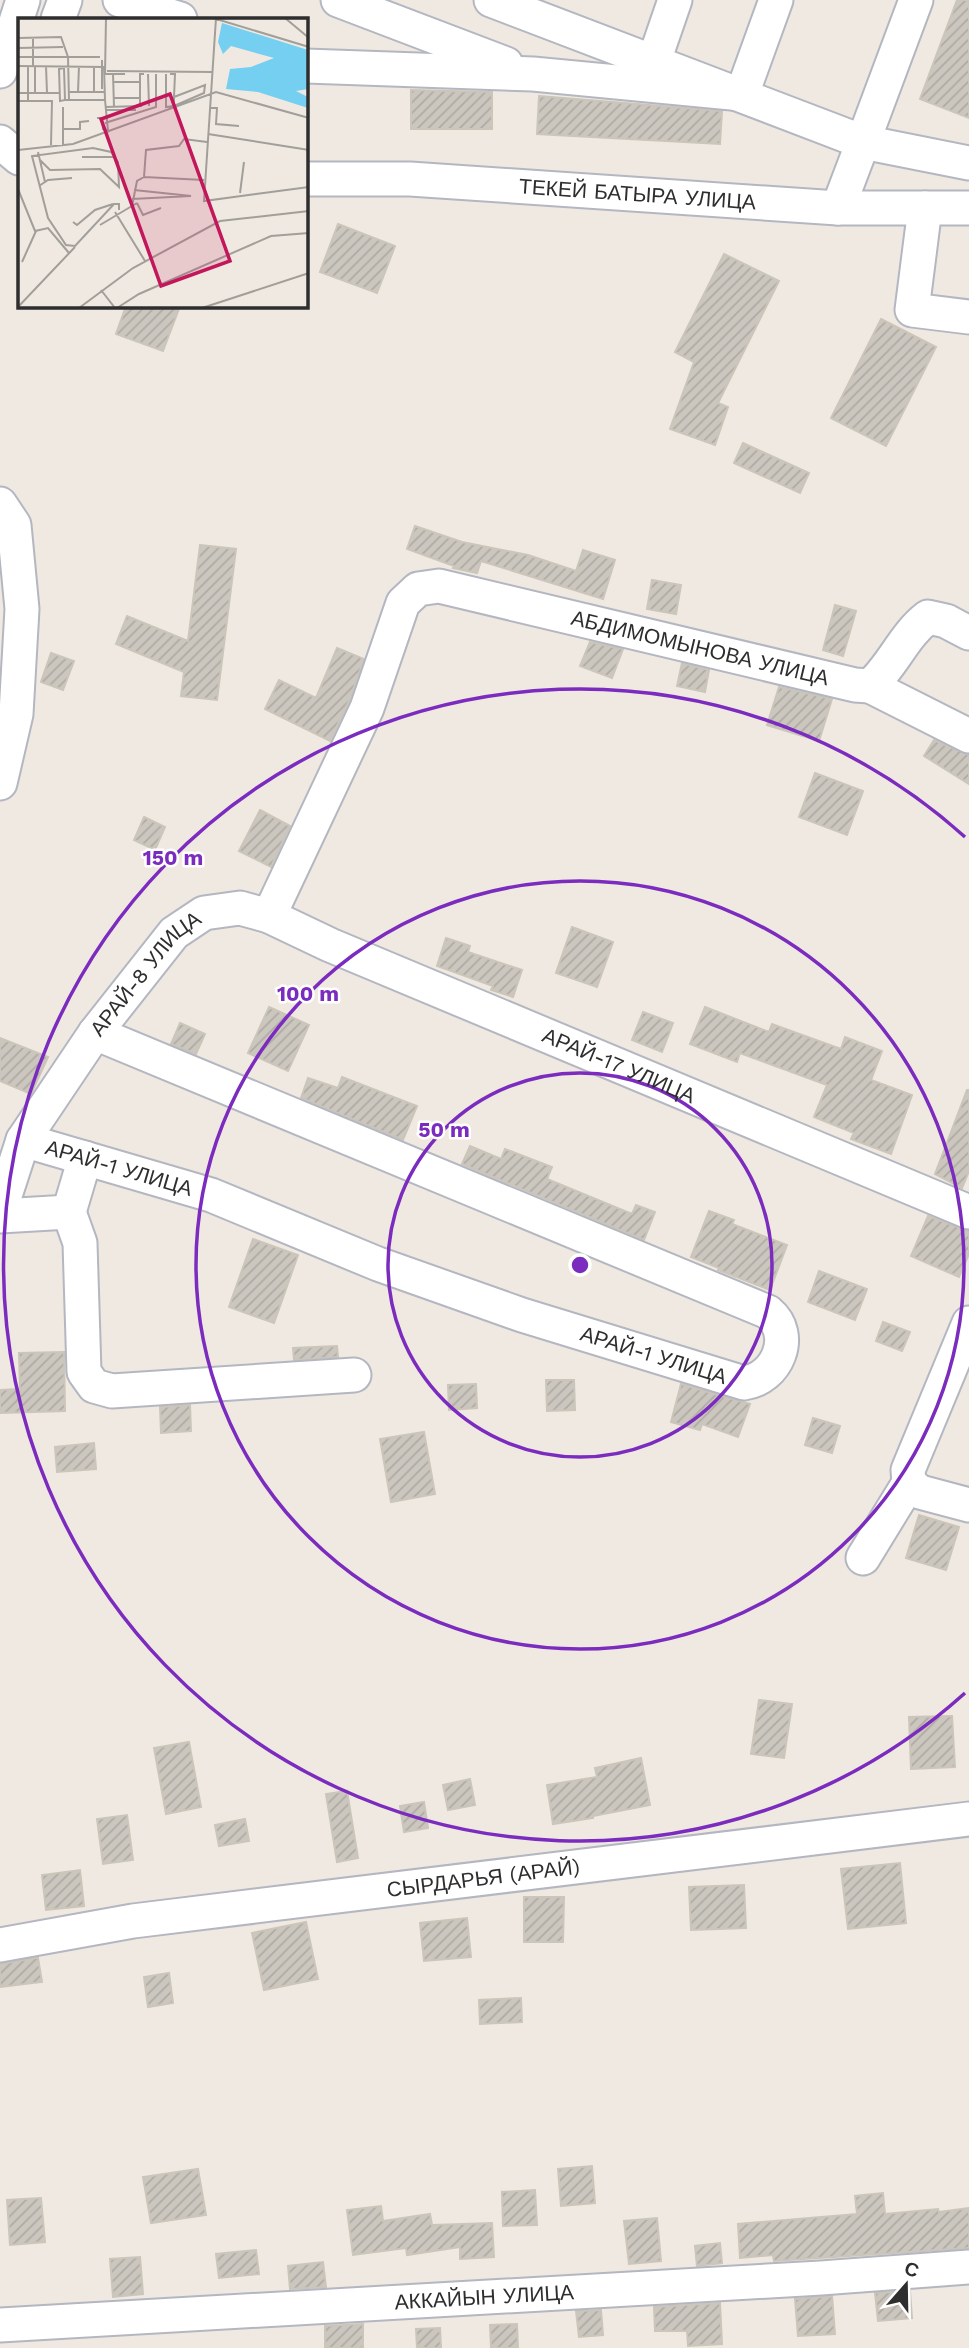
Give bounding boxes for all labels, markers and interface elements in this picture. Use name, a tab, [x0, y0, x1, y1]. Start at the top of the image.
inset map	[18, 18, 308, 308]
street label: ТЕКЕЙ БАТЫРА УЛИЦА	[518, 173, 757, 214]
street label: АБДИМОМЫНОВА УЛИЦА	[569, 605, 832, 690]
text: 150 m	[143, 845, 203, 870]
street label: АРАЙ-8 УЛИЦА	[85, 906, 205, 1041]
text: 100 m	[277, 981, 339, 1006]
street label: АРАЙ-17 УЛИЦА	[539, 1022, 699, 1108]
text: 50 m	[418, 1117, 470, 1142]
street label: АРАЙ-1 УЛИЦА	[43, 1134, 196, 1201]
centre of rings	[568, 1253, 592, 1277]
street label: АРАЙ-1 УЛИЦА	[577, 1321, 730, 1389]
street label: СЫРДАРЬЯ (АРАЙ)	[385, 1854, 581, 1902]
north arrow	[871, 2250, 941, 2320]
text: С	[901, 2256, 922, 2283]
street label: АККАЙЫН УЛИЦА	[394, 2279, 575, 2314]

